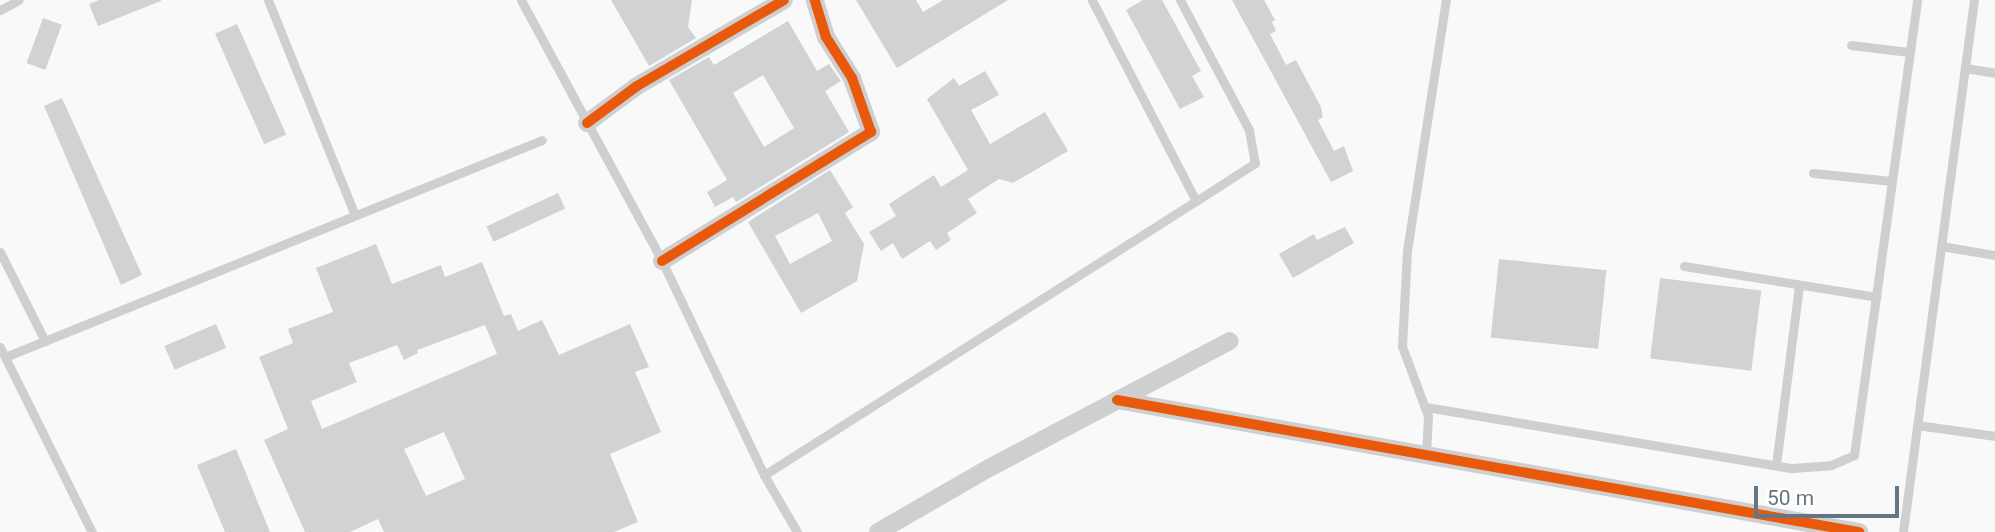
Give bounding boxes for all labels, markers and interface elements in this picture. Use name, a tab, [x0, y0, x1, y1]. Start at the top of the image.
scale bar	[1757, 472, 1902, 516]
text: 50 m	[1767, 486, 1814, 510]

